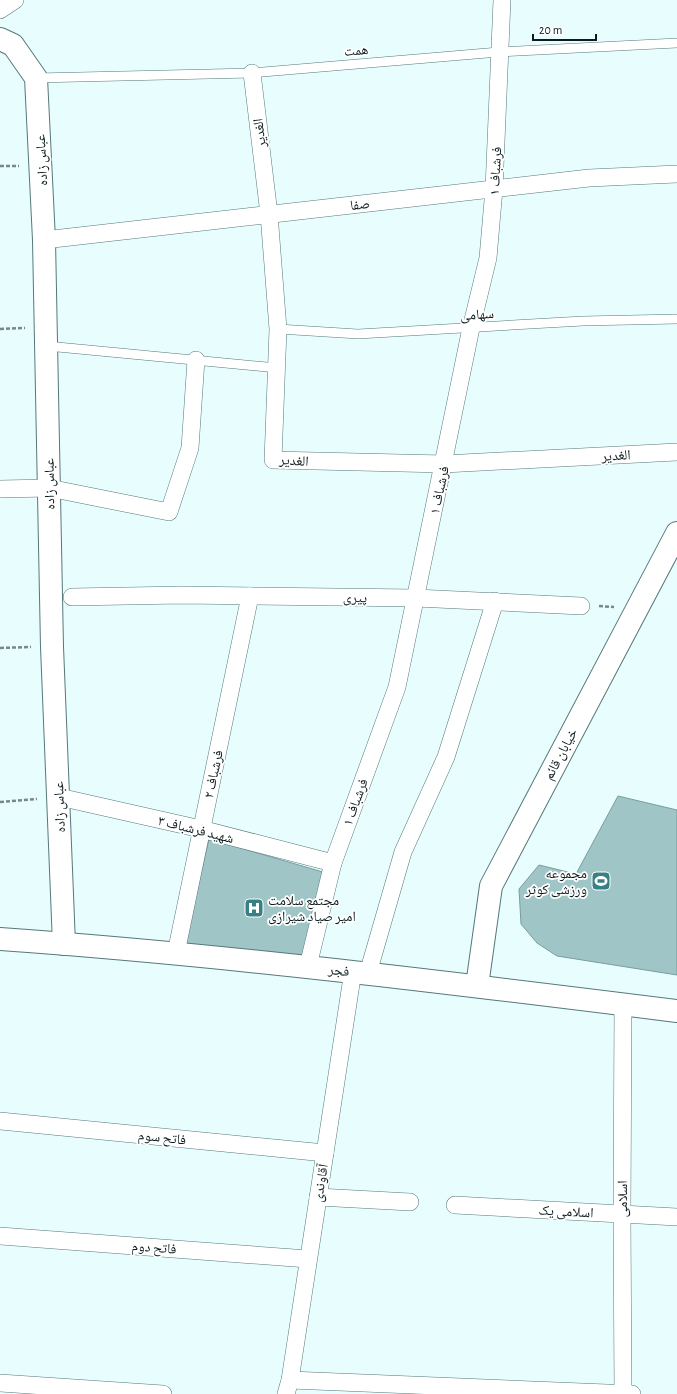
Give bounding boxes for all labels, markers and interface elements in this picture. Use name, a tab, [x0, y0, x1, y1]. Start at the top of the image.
scale bar	[533, 16, 596, 42]
text: 20 m	[539, 24, 562, 36]
street label: همت	[343, 43, 369, 59]
street label: الغدیر	[251, 117, 270, 149]
street label: عباس زاده	[34, 134, 51, 186]
street label: فرشباف ۱	[488, 146, 505, 196]
street label: صفا	[349, 197, 371, 213]
street label: سهامی	[460, 307, 494, 324]
street label: الغدیر	[600, 448, 631, 465]
street label: الغدیر	[278, 453, 309, 470]
street label: عباس زاده	[43, 458, 58, 510]
street label: فرشباف ۱	[428, 465, 453, 516]
street label: پیری	[343, 591, 367, 606]
street label: خیابان قائم	[542, 726, 582, 783]
street label: فرشباف ۲	[202, 749, 227, 800]
street label: فرشباف ۱	[341, 777, 372, 828]
street label: عباس زاده	[52, 781, 69, 833]
street label: شهید فرشباف ۳	[156, 814, 235, 847]
place label: مجموعه ورزشی کوثر	[525, 867, 587, 898]
sports icon: مجموعه ورزشی کوثر	[590, 870, 612, 892]
place label: مجتمع سلامت امیر صیاد شیرازی	[268, 894, 356, 925]
hospital icon: مجتمع سلامت امیر صیاد شیرازی	[243, 897, 265, 919]
street label: فجر	[327, 963, 350, 980]
street label: فاتح سوم	[137, 1128, 187, 1149]
street label: آقاوندی	[310, 1163, 332, 1203]
street label: اسلامی	[616, 1180, 631, 1218]
street label: اسلامی یک	[538, 1204, 594, 1221]
street label: فاتح دوم	[131, 1239, 177, 1259]

